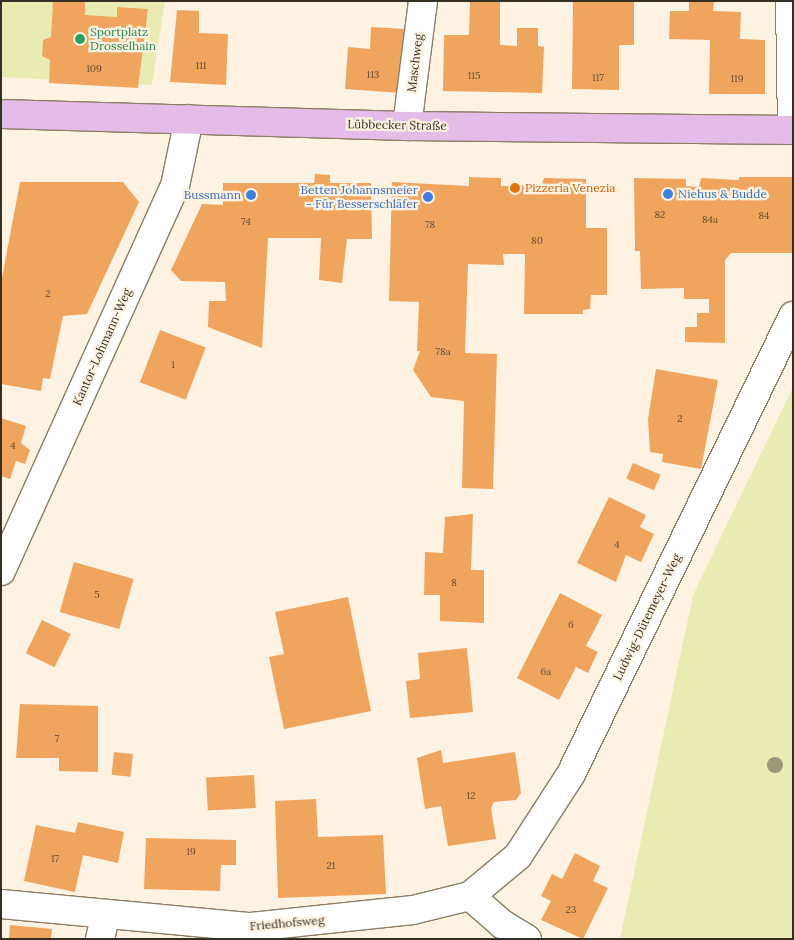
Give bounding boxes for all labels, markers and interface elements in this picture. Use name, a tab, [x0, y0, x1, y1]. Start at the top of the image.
place label: Sportplatz Drosselhain	[90, 25, 156, 53]
marker: Sportplatz Drosselhain	[74, 33, 86, 45]
street label: Maschweg	[404, 33, 426, 93]
house number: 111	[196, 60, 206, 72]
house number: 109	[86, 63, 102, 75]
house number: 113	[367, 69, 379, 81]
house number: 115	[468, 70, 480, 82]
house number: 117	[592, 72, 604, 84]
house number: 119	[730, 73, 744, 85]
street label: Lübbecker Straße	[347, 117, 447, 133]
place label: Pizzeria Venezia	[525, 181, 616, 195]
marker: Pizzeria Venezia	[509, 182, 521, 194]
place label: Betten Johannsmeier - Für Besserschläfer	[301, 183, 418, 211]
place label: Niehus & Budde	[678, 187, 767, 201]
place label: Bussmann	[184, 188, 241, 202]
marker: Niehus & Budde	[662, 188, 674, 200]
marker: Bussmann	[245, 189, 257, 201]
marker: Betten Johannsmeier - Für Besserschläfer	[422, 191, 434, 203]
house number: 82	[655, 209, 665, 221]
house number: 84	[758, 210, 770, 222]
house number: 84a	[702, 214, 718, 226]
house number: 74	[241, 216, 251, 228]
house number: 78	[425, 219, 435, 231]
house number: 80	[531, 235, 543, 247]
street label: Kantor-Lohmann-Weg	[70, 286, 134, 408]
house number: 2	[45, 288, 51, 300]
house number: 78a	[435, 346, 451, 358]
house number: 1	[171, 359, 175, 371]
house number: 2	[677, 413, 683, 425]
house number: 4	[10, 440, 16, 452]
house number: 4	[614, 539, 620, 551]
street label: Ludwig-Dütemeyer-Weg	[610, 551, 684, 683]
house number: 8	[451, 577, 457, 589]
house number: 5	[94, 589, 100, 601]
house number: 6	[568, 619, 574, 631]
house number: 6a	[541, 666, 551, 678]
house number: 7	[55, 733, 59, 745]
house number: 12	[466, 790, 476, 802]
house number: 19	[186, 846, 196, 858]
house number: 17	[51, 853, 59, 865]
house number: 21	[326, 860, 336, 872]
house number: 23	[566, 904, 576, 916]
street label: Friedhofsweg	[249, 913, 325, 933]

